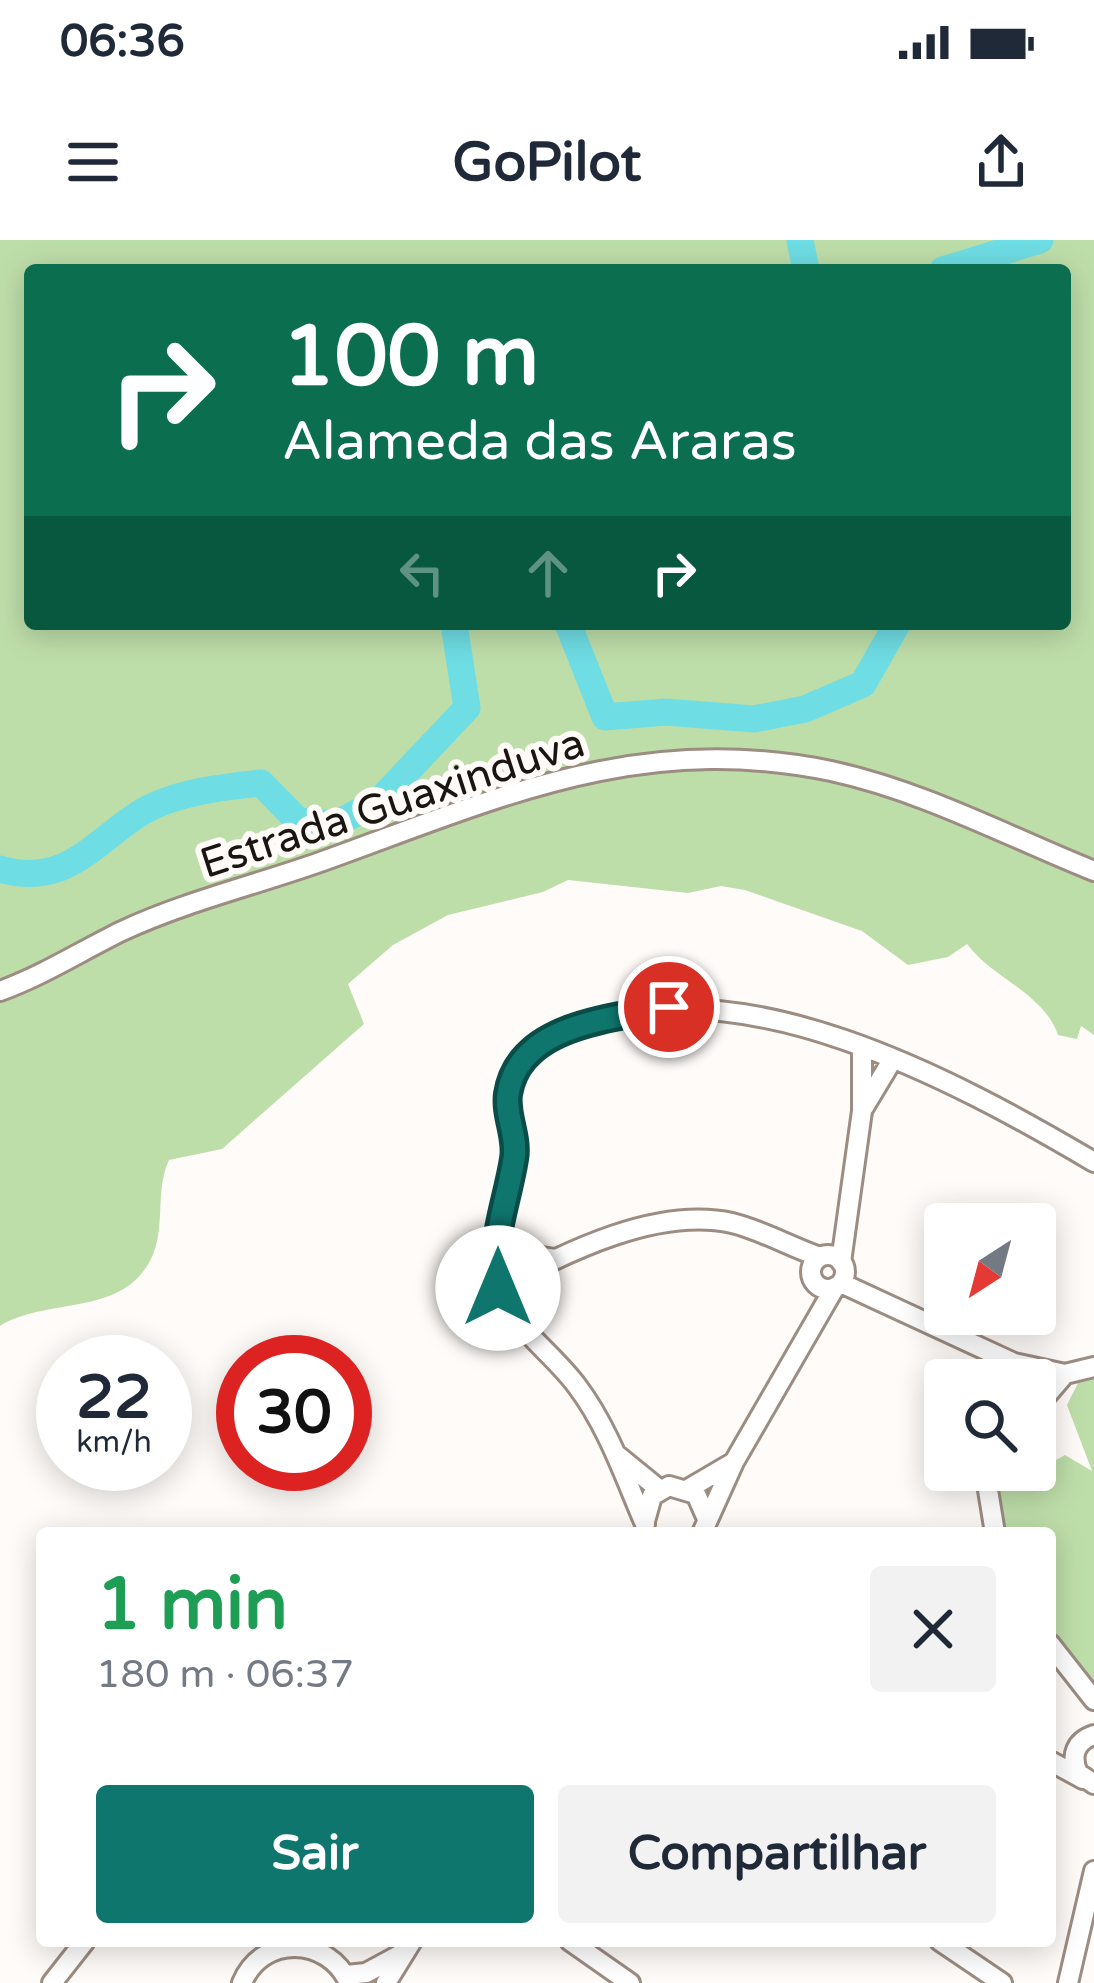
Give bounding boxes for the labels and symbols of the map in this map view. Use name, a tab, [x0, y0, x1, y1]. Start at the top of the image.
street label: Estrada Guaxinduva	[194, 717, 591, 890]
pin	[618, 956, 720, 1058]
north arrow	[924, 1203, 1056, 1335]
position arrow	[435, 1225, 561, 1351]
speed limit sign: 30	[216, 1335, 372, 1491]

